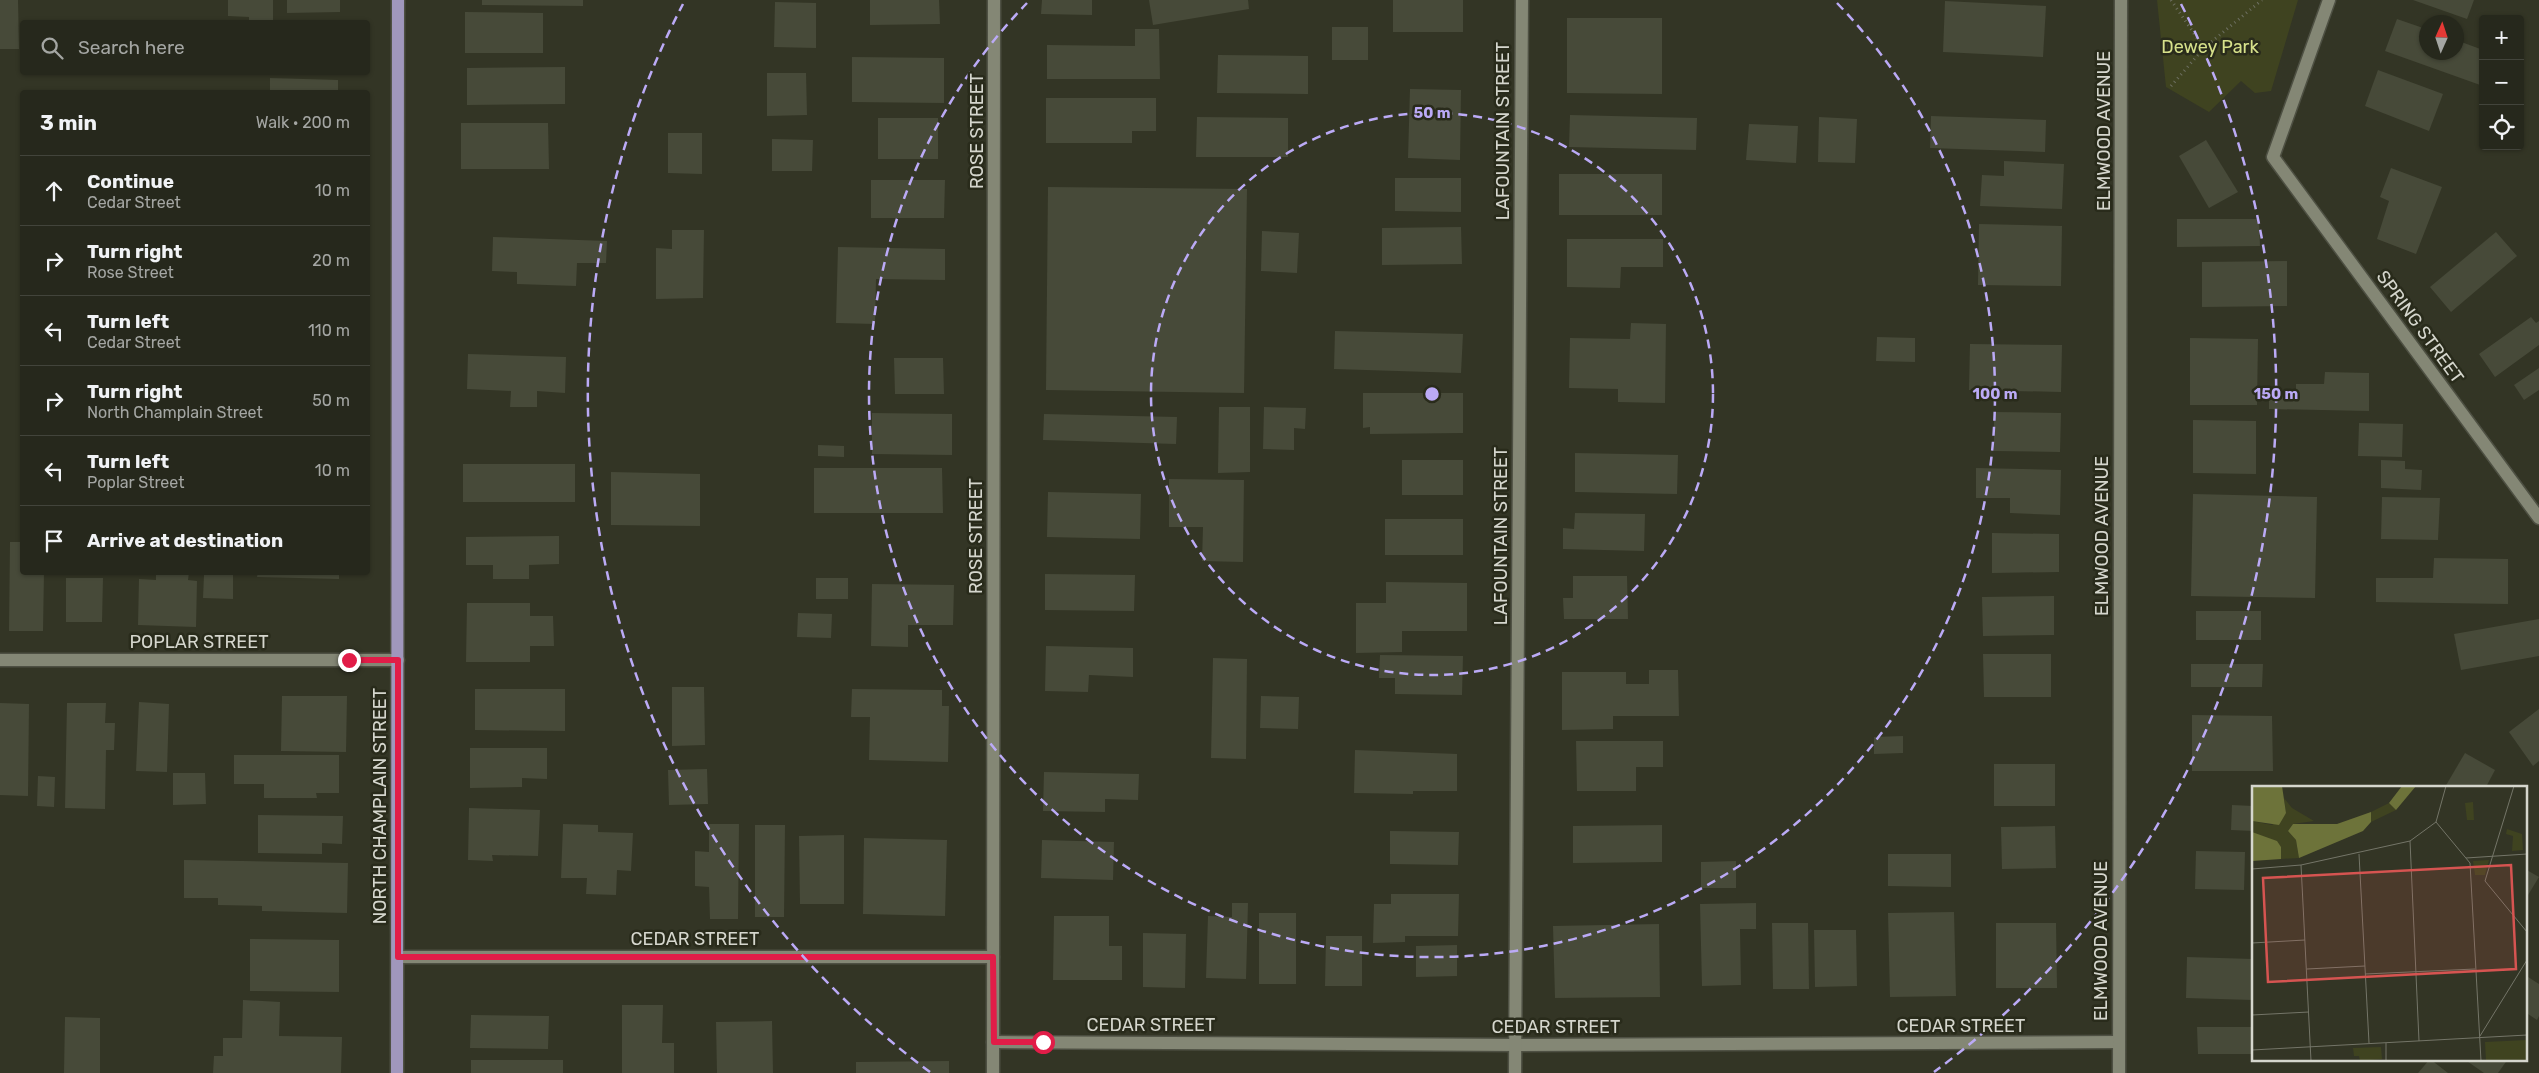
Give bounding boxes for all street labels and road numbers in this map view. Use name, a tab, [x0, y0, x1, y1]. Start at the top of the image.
street label: LAFOUNTAIN STREET	[1492, 42, 1514, 220]
street label: ELMWOOD AVENUE	[2093, 51, 2115, 211]
street label: ROSE STREET	[966, 73, 988, 189]
street label: SPRING STREET	[2372, 266, 2468, 388]
street label: LAFOUNTAIN STREET	[1490, 447, 1512, 625]
street label: ELMWOOD AVENUE	[2091, 456, 2113, 616]
street label: ROSE STREET	[965, 478, 987, 594]
street label: POPLAR STREET	[129, 631, 269, 653]
street label: NORTH CHAMPLAIN STREET	[369, 688, 391, 924]
street label: ELMWOOD AVENUE	[2090, 861, 2112, 1021]
street label: CEDAR STREET	[631, 928, 759, 950]
street label: CEDAR STREET	[1087, 1014, 1215, 1036]
street label: CEDAR STREET	[1897, 1015, 2025, 1037]
street label: CEDAR STREET	[1492, 1016, 1620, 1038]

